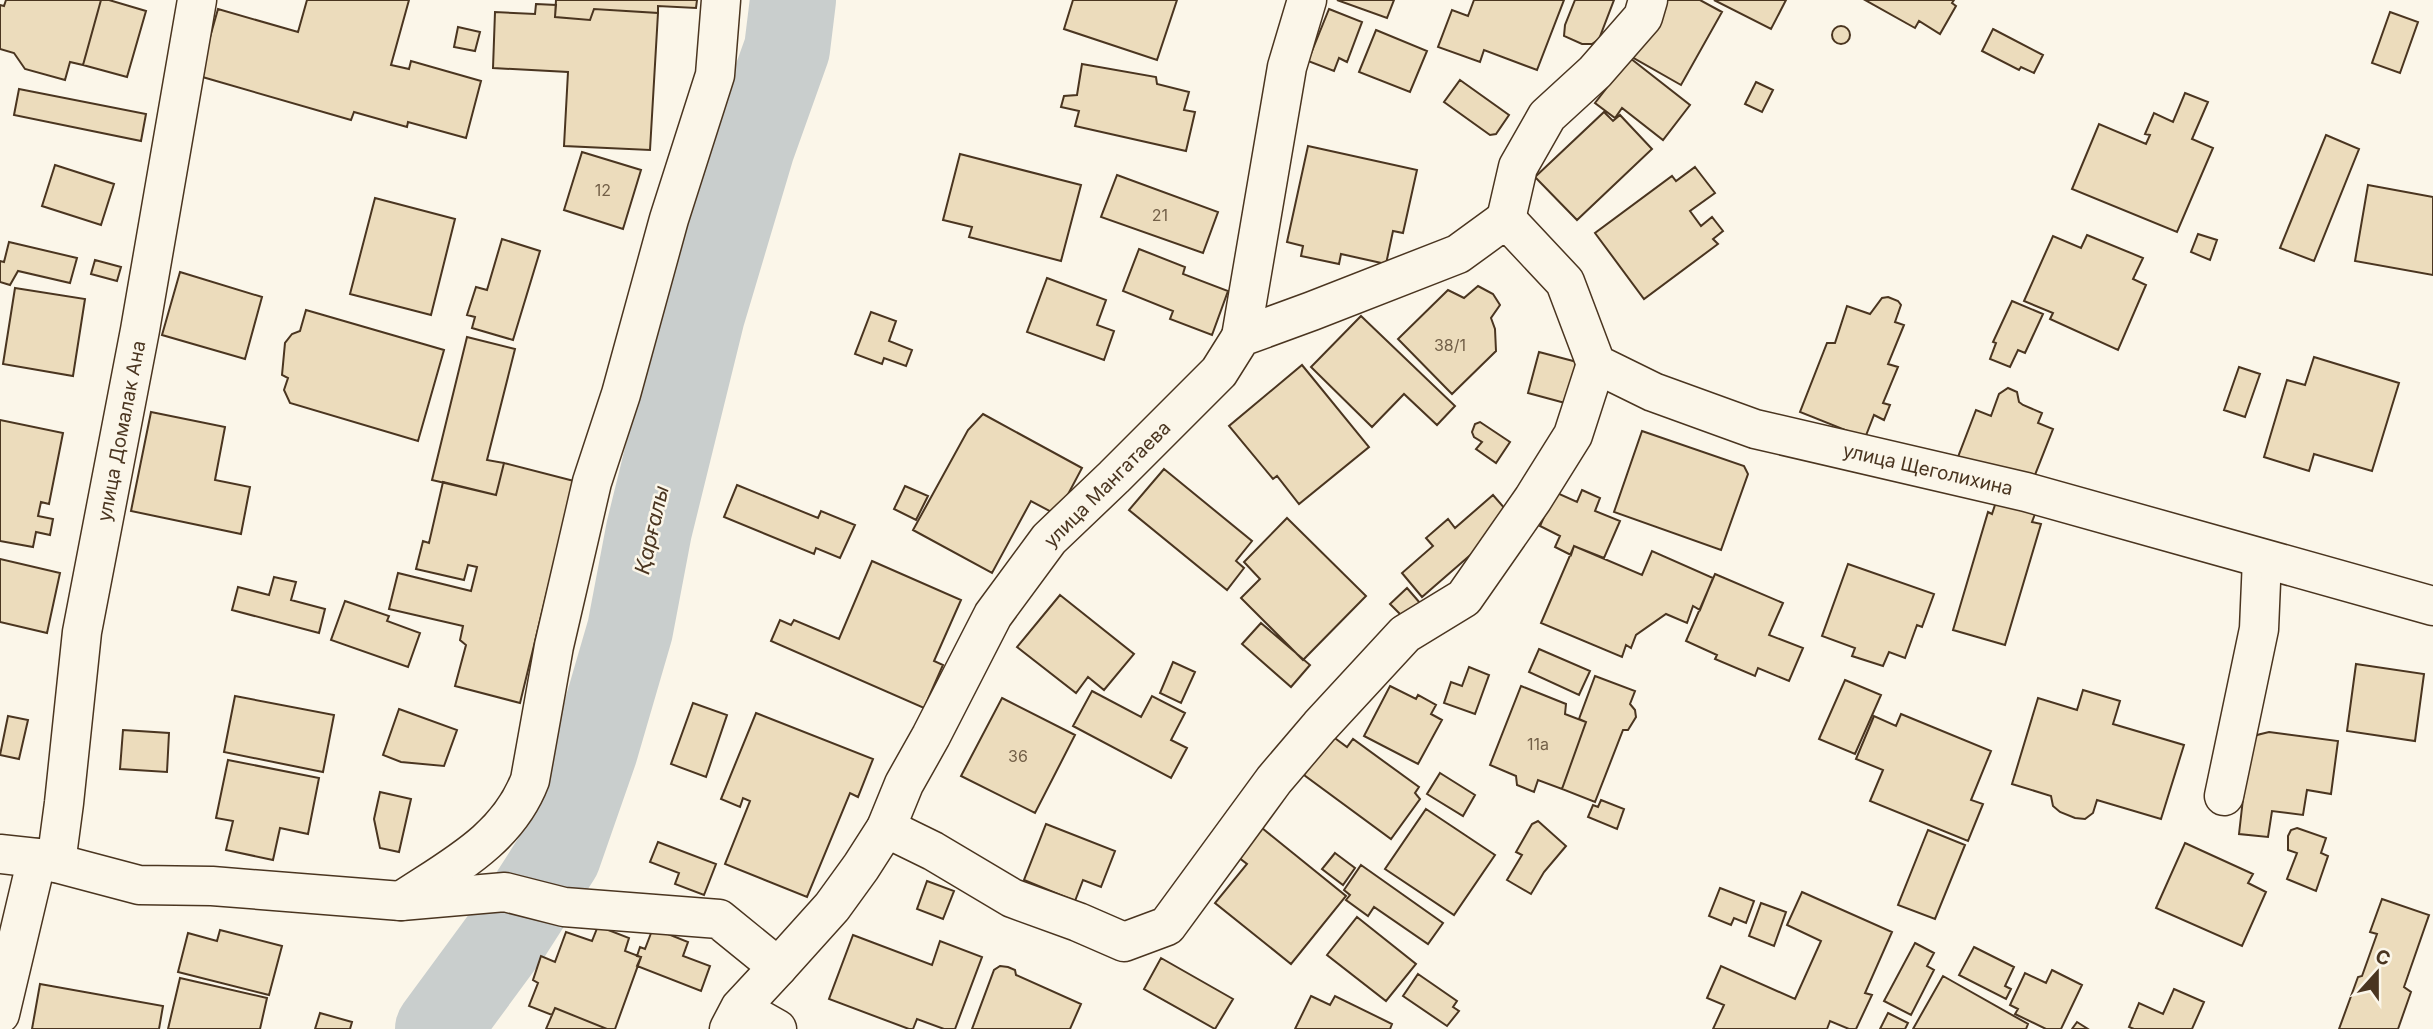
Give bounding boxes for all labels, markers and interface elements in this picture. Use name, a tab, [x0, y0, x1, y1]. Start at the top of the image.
house number: 12	[595, 180, 611, 200]
house number: 21	[1152, 205, 1168, 225]
house number: 38/1	[1434, 335, 1466, 355]
street label: улица Домалак Ана	[93, 339, 150, 524]
street label: улица Мангатаева	[1039, 416, 1175, 552]
street label: улица Щеголихина	[1841, 439, 2015, 500]
water label: Қарғалы	[629, 483, 674, 577]
house number: 11а	[1527, 734, 1549, 754]
house number: 36	[1008, 746, 1028, 766]
north arrow	[2342, 938, 2412, 1008]
text: С	[2372, 944, 2394, 971]

